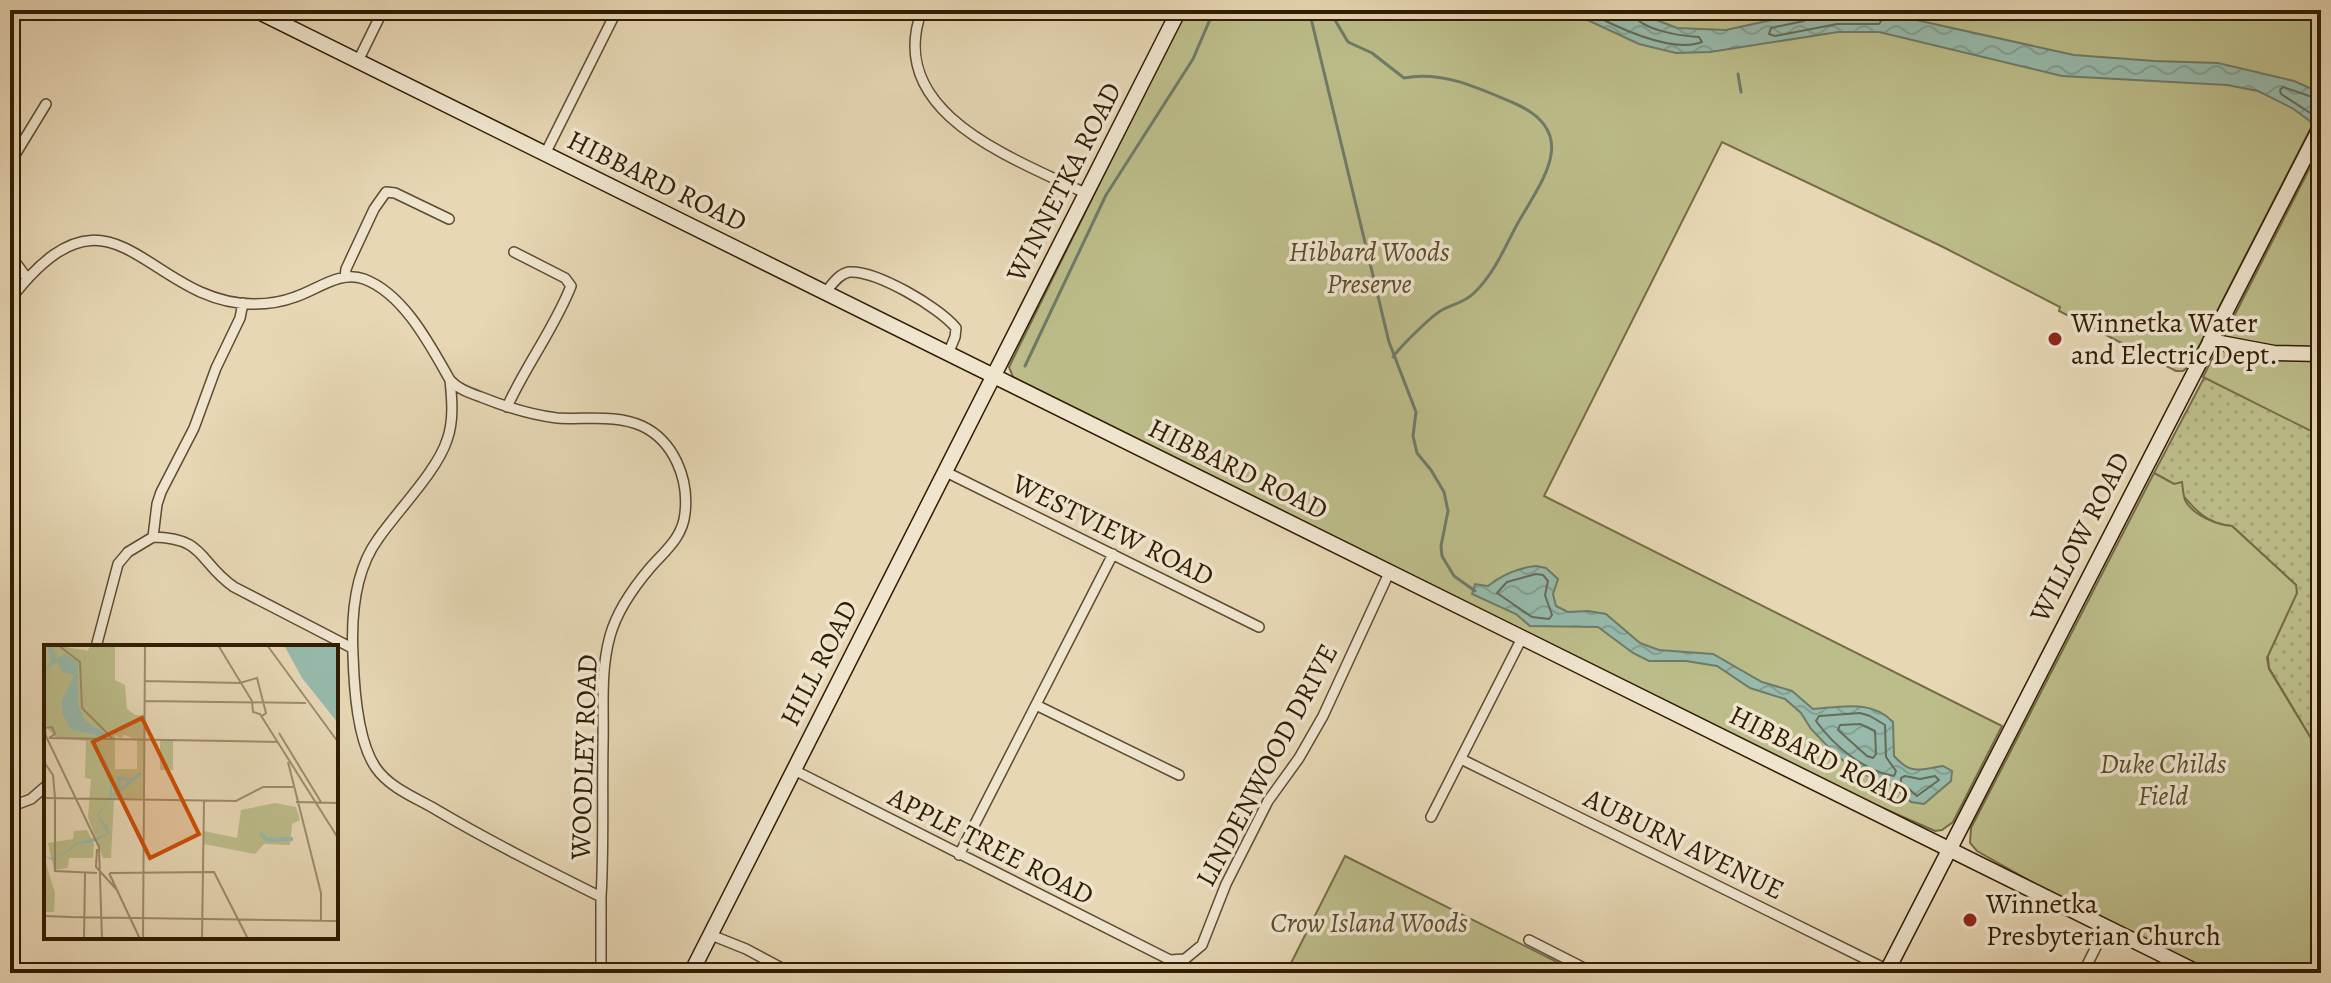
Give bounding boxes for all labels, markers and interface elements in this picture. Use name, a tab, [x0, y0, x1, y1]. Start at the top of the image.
street label: WINNETKA ROAD	[997, 76, 1131, 289]
street label: HIBBARD ROAD	[561, 121, 753, 241]
park label: Hibbard Woods Preserve	[1289, 233, 1450, 303]
place label: Winnetka Water and Electric Dept.	[2070, 304, 2278, 374]
marker: Winnetka Water and Electric Dept.	[2046, 330, 2064, 348]
street label: HIBBARD ROAD	[1142, 409, 1334, 529]
street label: WILLOW ROAD	[2020, 445, 2139, 629]
street label: WESTVIEW ROAD	[1005, 464, 1220, 595]
street label: HILL ROAD	[771, 594, 867, 732]
street label: LINDENWOOD DRIVE	[1187, 637, 1347, 893]
inset map	[44, 645, 338, 939]
street label: WOODLEY ROAD	[561, 654, 607, 861]
street label: HIBBARD ROAD	[1723, 696, 1915, 816]
park label: Duke Childs Field	[2100, 745, 2227, 815]
street label: APPLE TREE ROAD	[881, 777, 1100, 914]
street label: AUBURN AVENUE	[1577, 779, 1790, 909]
place label: Winnetka Presbyterian Church	[1985, 885, 2221, 955]
park label: Crow Island Woods	[1270, 904, 1468, 942]
marker: Winnetka Presbyterian Church	[1961, 911, 1979, 929]

